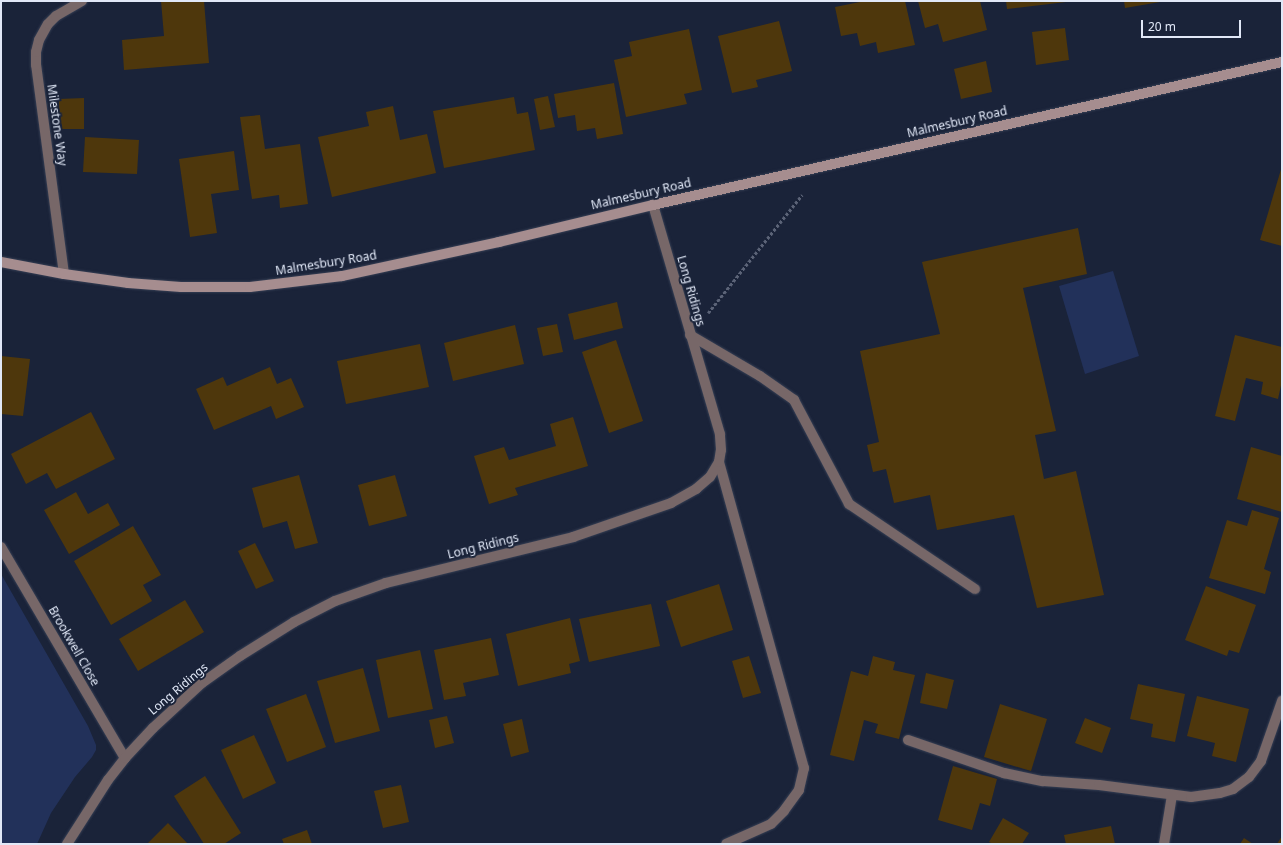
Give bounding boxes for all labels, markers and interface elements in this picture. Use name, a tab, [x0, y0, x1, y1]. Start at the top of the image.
scale bar	[1143, 12, 1243, 38]
text: 20 m	[1148, 18, 1176, 35]
street label: Milestone Way	[44, 83, 70, 167]
street label: Malmesbury Road	[906, 103, 1008, 141]
street label: Malmesbury Road	[590, 175, 692, 213]
street label: Malmesbury Road	[274, 248, 378, 278]
street label: Long Ridings	[674, 254, 708, 328]
street label: Long Ridings	[446, 530, 520, 562]
street label: Brookwell Close	[45, 604, 103, 688]
street label: Long Ridings	[145, 660, 211, 718]

